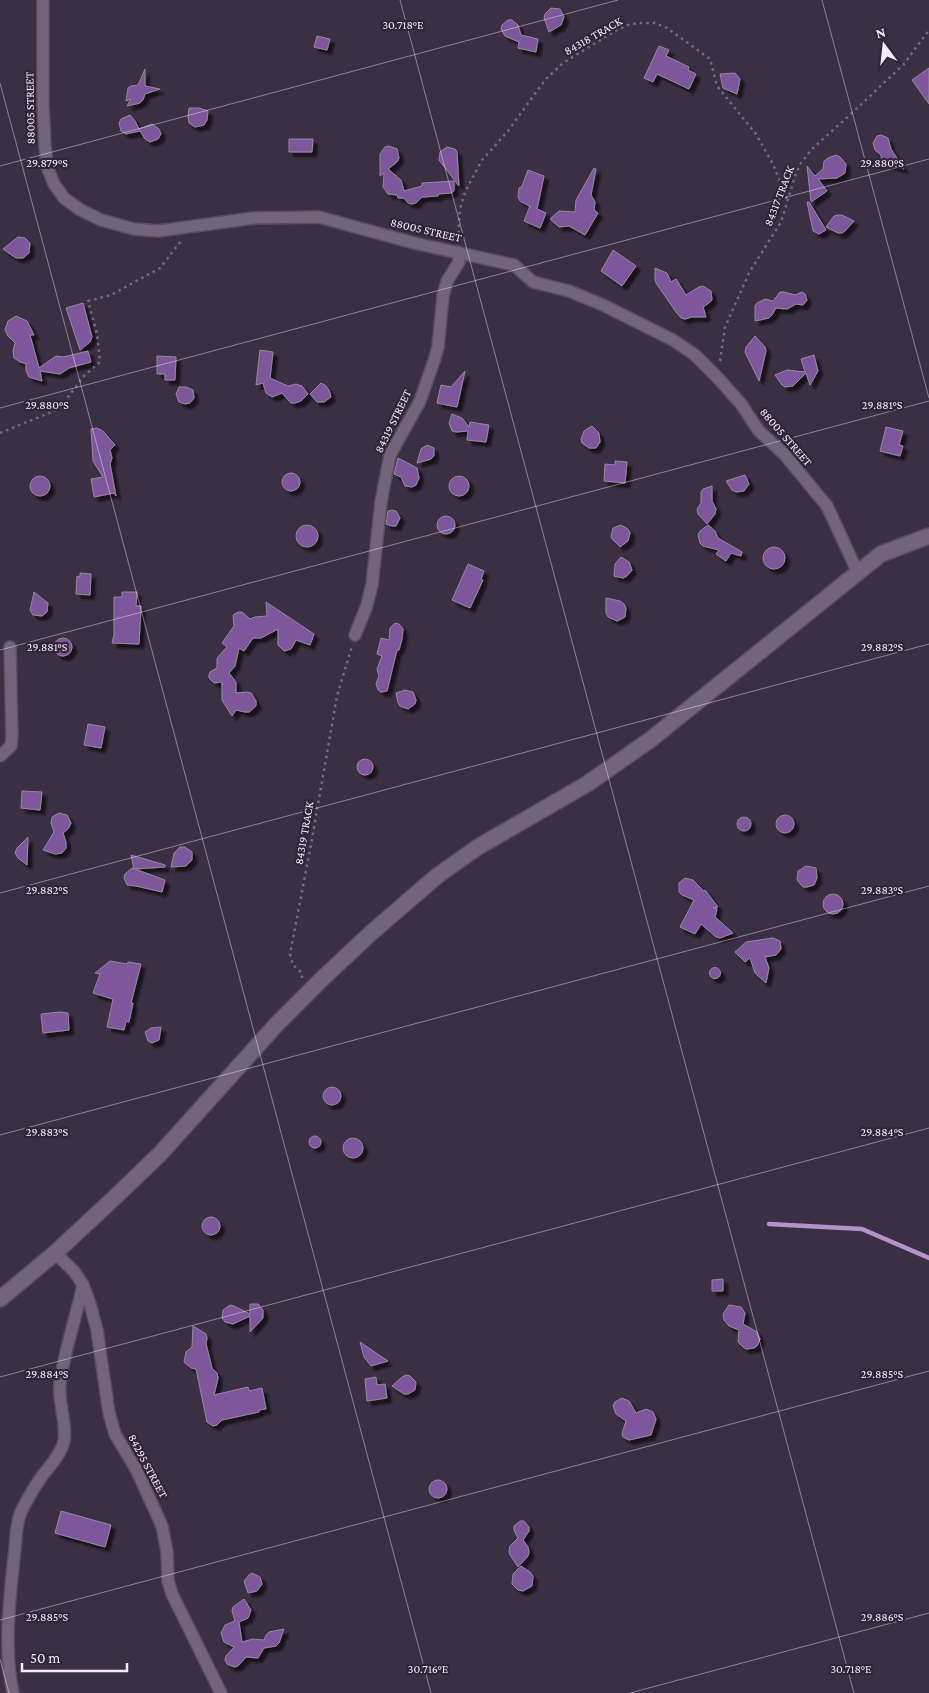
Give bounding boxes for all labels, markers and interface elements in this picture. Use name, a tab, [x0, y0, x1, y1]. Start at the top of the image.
street label: 84318 TRACK	[562, 14, 624, 58]
text: 30.718°E	[382, 18, 424, 32]
north arrow	[859, 20, 909, 70]
text: N	[874, 23, 888, 41]
street label: 88005 STREET	[22, 71, 38, 144]
text: 29.879°S	[26, 156, 68, 170]
text: 29.880°S	[860, 156, 904, 170]
street label: 84317 TRACK	[761, 164, 797, 228]
street label: 88005 STREET	[389, 215, 463, 245]
street label: 84319 STREET	[372, 387, 415, 455]
text: 29.880°S	[25, 398, 69, 412]
text: 29.881°S	[862, 398, 903, 412]
street label: 88005 STREET	[757, 405, 815, 469]
text: 29.881°S	[27, 640, 68, 654]
text: 29.882°S	[861, 640, 904, 654]
street label: 84319 TRACK	[292, 800, 316, 866]
text: 29.882°S	[26, 883, 69, 897]
text: 29.883°S	[861, 883, 904, 897]
text: 29.883°S	[26, 1125, 69, 1139]
text: 29.884°S	[861, 1125, 904, 1139]
text: 29.884°S	[26, 1367, 69, 1381]
text: 29.885°S	[861, 1367, 904, 1381]
street label: 84295 STREET	[125, 1432, 171, 1501]
text: 29.885°S	[26, 1610, 69, 1624]
text: 29.886°S	[861, 1610, 904, 1624]
scale bar	[22, 1640, 128, 1672]
text: 50 m	[30, 1650, 60, 1666]
text: 30.716°E	[408, 1662, 449, 1676]
text: 30.718°E	[830, 1662, 872, 1676]

